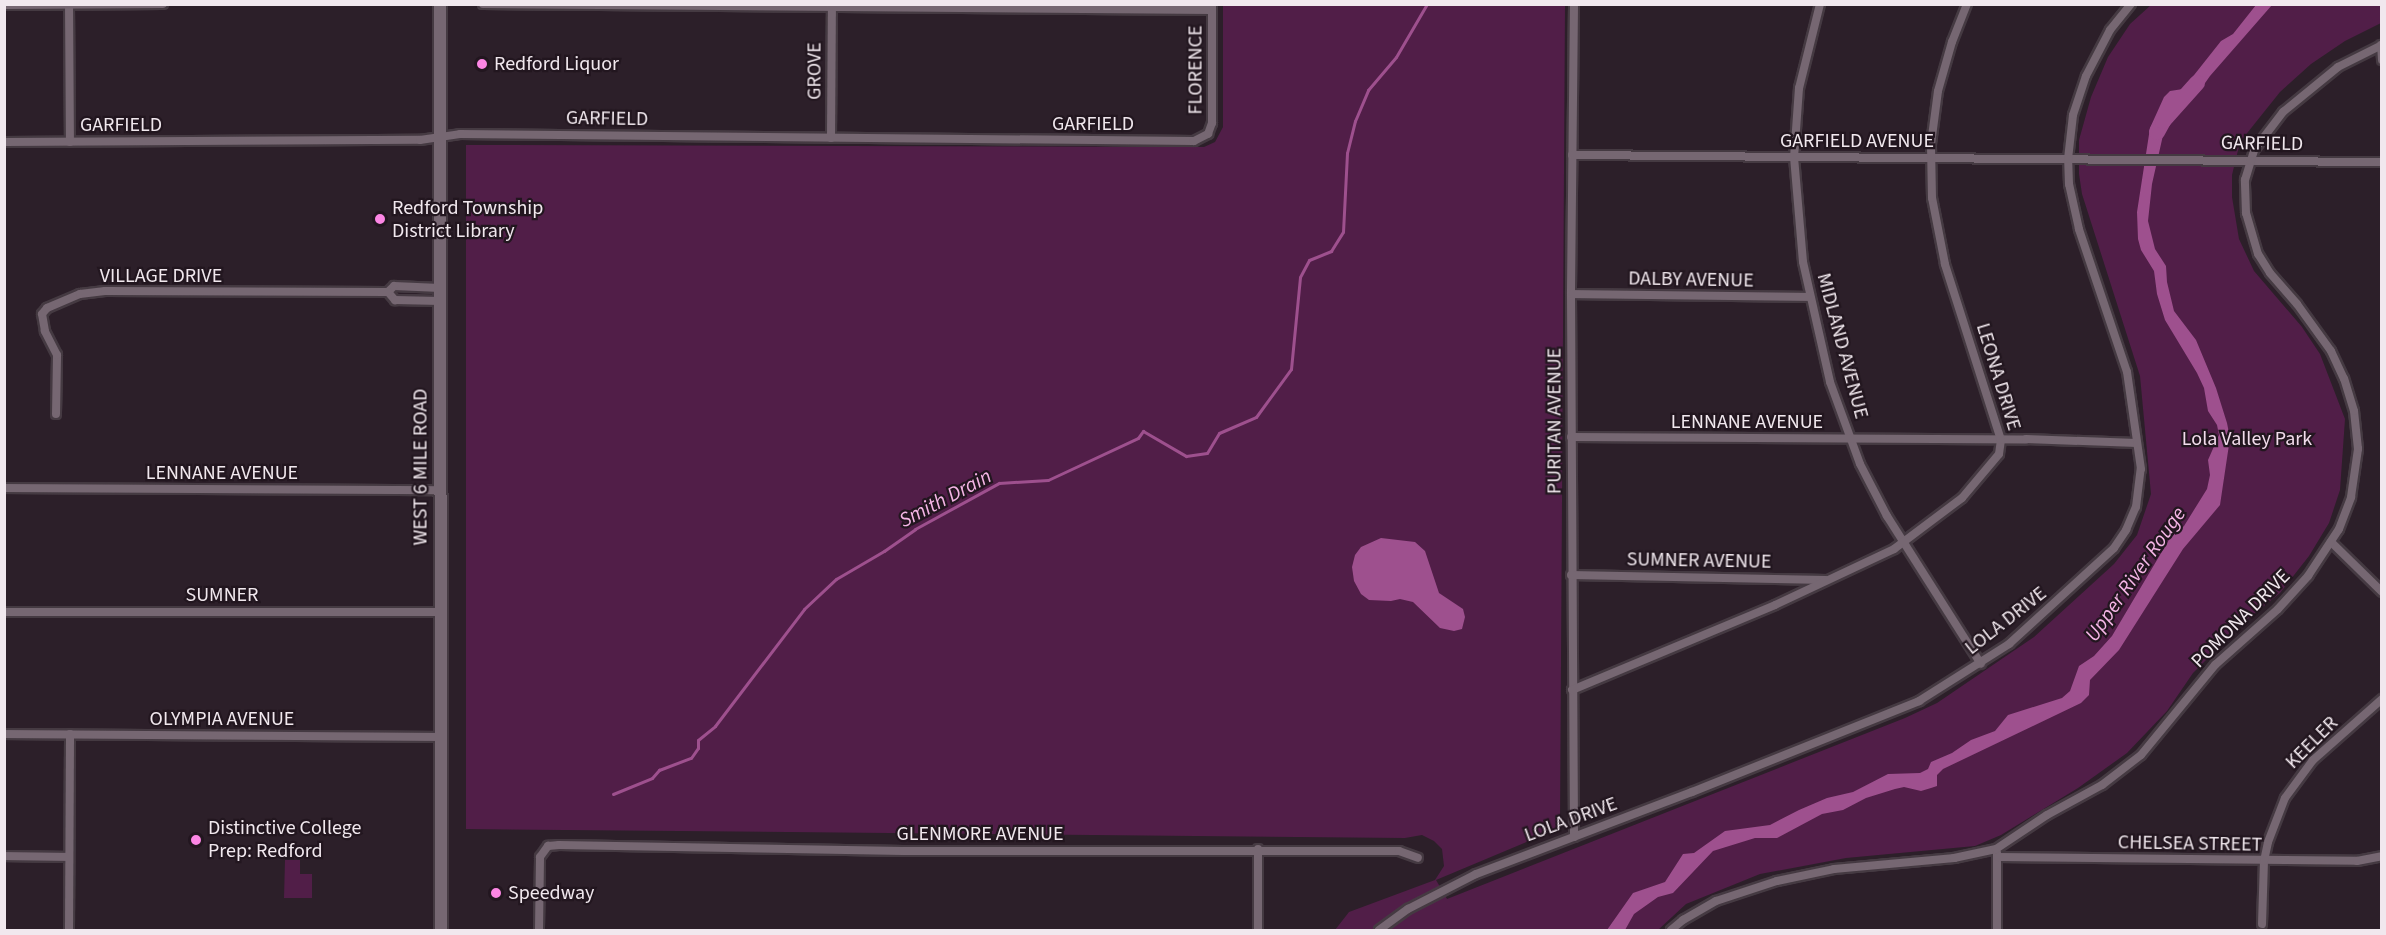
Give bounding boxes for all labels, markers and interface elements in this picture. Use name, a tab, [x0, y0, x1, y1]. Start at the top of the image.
street label: FLORENCE	[1184, 25, 1208, 115]
street label: GROVE	[803, 42, 827, 100]
place label: Redford Liquor	[494, 52, 619, 76]
marker: Redford Liquor	[475, 57, 489, 71]
street label: GARFIELD	[566, 106, 648, 132]
street label: GARFIELD	[1052, 112, 1134, 136]
street label: GARFIELD	[80, 113, 162, 137]
street label: GARFIELD AVENUE	[1780, 129, 1934, 153]
street label: GARFIELD	[2221, 131, 2303, 157]
place label: Redford Township District Library	[392, 196, 543, 243]
marker: Redford Township District Library	[373, 212, 387, 226]
street label: VILLAGE DRIVE	[100, 264, 222, 288]
street label: DALBY AVENUE	[1628, 267, 1754, 293]
street label: MIDLAND AVENUE	[1811, 271, 1873, 421]
street label: LEONA DRIVE	[1970, 320, 2026, 434]
street label: PURITAN AVENUE	[1543, 348, 1567, 494]
street label: WEST 6 MILE ROAD	[409, 389, 433, 545]
street label: LENNANE AVENUE	[1671, 410, 1823, 434]
park label: Lola Valley Park	[2182, 427, 2312, 451]
street label: LENNANE AVENUE	[146, 461, 298, 485]
water label: Smith Drain	[894, 463, 996, 533]
water label: Upper River Rouge	[2079, 502, 2191, 646]
street label: SUMNER AVENUE	[1626, 548, 1772, 574]
street label: POMONA DRIVE	[2187, 565, 2295, 673]
street label: LOLA DRIVE	[1960, 582, 2052, 660]
street label: SUMNER	[186, 583, 258, 607]
street label: OLYMPIA AVENUE	[150, 707, 294, 731]
street label: KEELER	[2281, 712, 2343, 774]
street label: LOLA DRIVE	[1521, 792, 1621, 848]
place label: Distinctive College Prep: Redford	[208, 816, 362, 863]
street label: GLENMORE AVENUE	[896, 822, 1064, 846]
street label: CHELSEA STREET	[2118, 831, 2262, 857]
marker: Distinctive College Prep: Redford	[189, 833, 203, 847]
place label: Speedway	[508, 881, 594, 905]
marker: Speedway	[489, 886, 503, 900]

